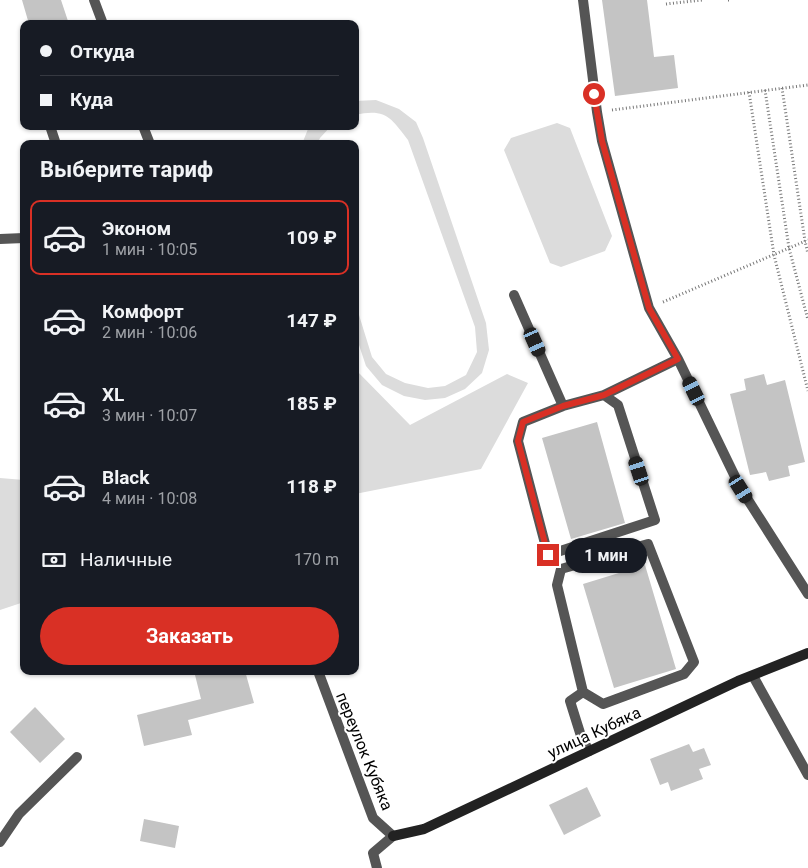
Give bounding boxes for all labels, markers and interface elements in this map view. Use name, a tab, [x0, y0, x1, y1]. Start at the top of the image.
text: Откуда	[70, 40, 135, 63]
route start	[583, 83, 605, 105]
text: Куда	[70, 88, 113, 111]
text: Выберите тариф	[40, 157, 213, 182]
icon: car	[42, 215, 87, 260]
text: Эконом	[102, 217, 171, 240]
text: 109 ₽	[286, 226, 337, 249]
text: 1 мин · 10:05	[102, 240, 197, 259]
icon: car	[42, 298, 87, 343]
text: Комфорт	[102, 300, 184, 323]
text: 147 ₽	[286, 309, 337, 332]
text: 2 мин · 10:06	[102, 323, 197, 342]
car	[522, 325, 547, 359]
car	[680, 374, 707, 408]
icon: car	[42, 381, 87, 426]
text: XL	[102, 383, 124, 406]
text: 185 ₽	[286, 392, 337, 415]
text: 3 мин · 10:07	[102, 406, 197, 425]
car	[627, 454, 650, 488]
icon: car	[42, 464, 87, 509]
text: Black	[102, 466, 149, 489]
car	[726, 472, 755, 506]
text: 118 ₽	[286, 475, 337, 498]
text: 4 мин · 10:08	[102, 489, 197, 508]
callout: 1 мин	[566, 538, 648, 572]
route end	[537, 544, 559, 566]
icon: cash	[40, 546, 68, 574]
text: 1 мин	[584, 546, 628, 565]
text: Наличные	[80, 548, 172, 571]
text: 170 m	[294, 550, 339, 569]
button: Заказать	[40, 607, 339, 665]
street label: переулок Кубяка	[332, 689, 397, 813]
street label: улица Кубяка	[545, 703, 644, 762]

